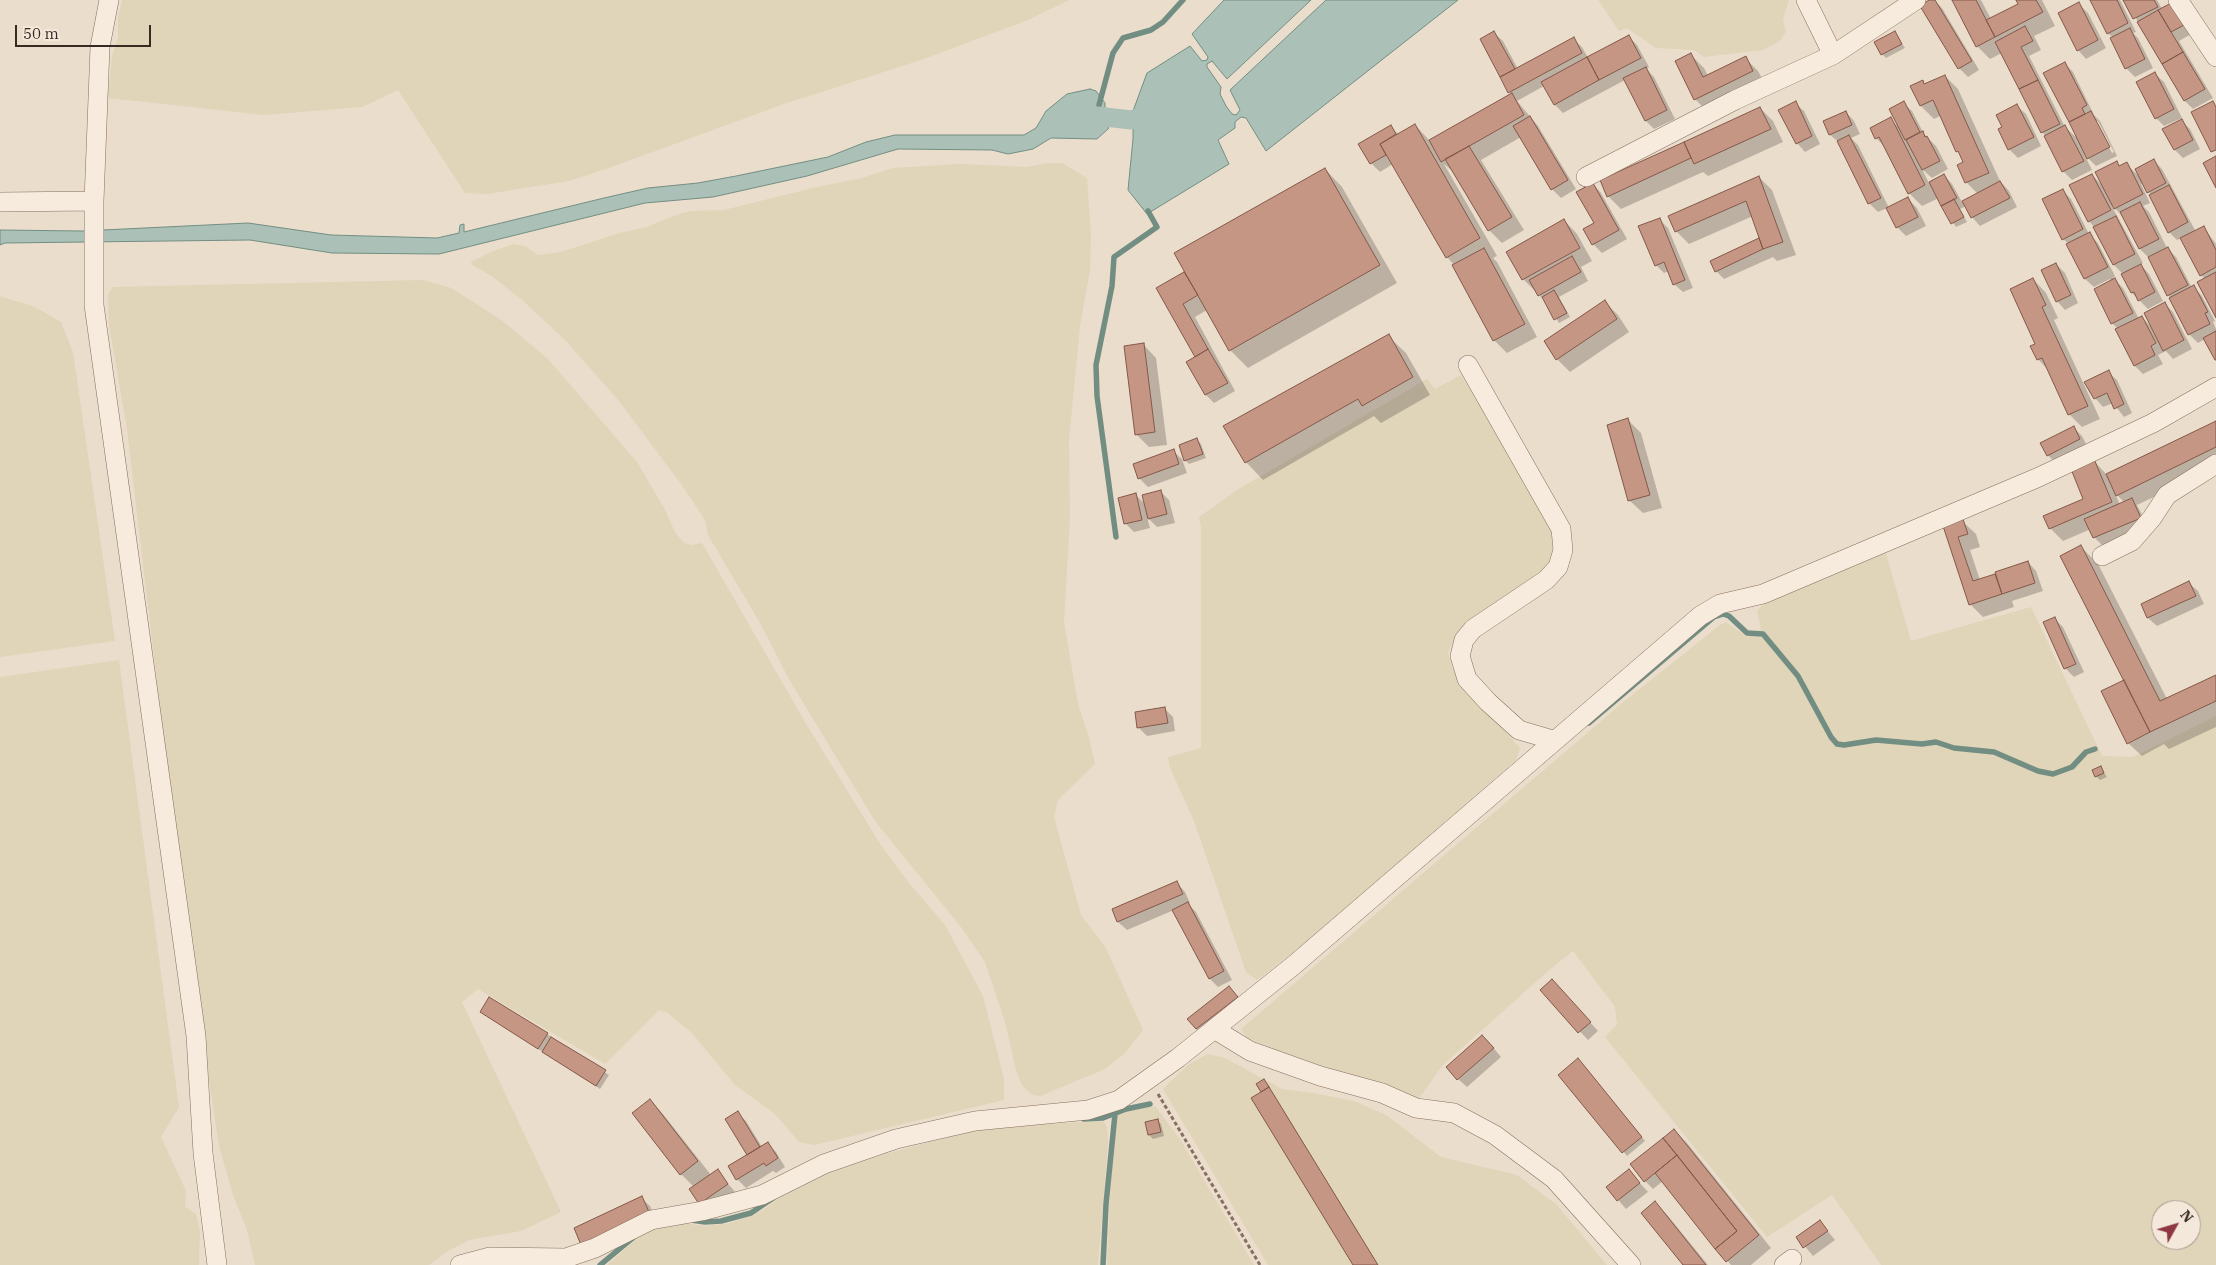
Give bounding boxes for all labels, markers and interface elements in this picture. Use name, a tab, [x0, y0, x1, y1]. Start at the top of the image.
scale bar	[18, 15, 154, 47]
text: 50 m	[23, 24, 59, 43]
north arrow	[2151, 1200, 2201, 1250]
text: N	[2176, 1206, 2197, 1226]

